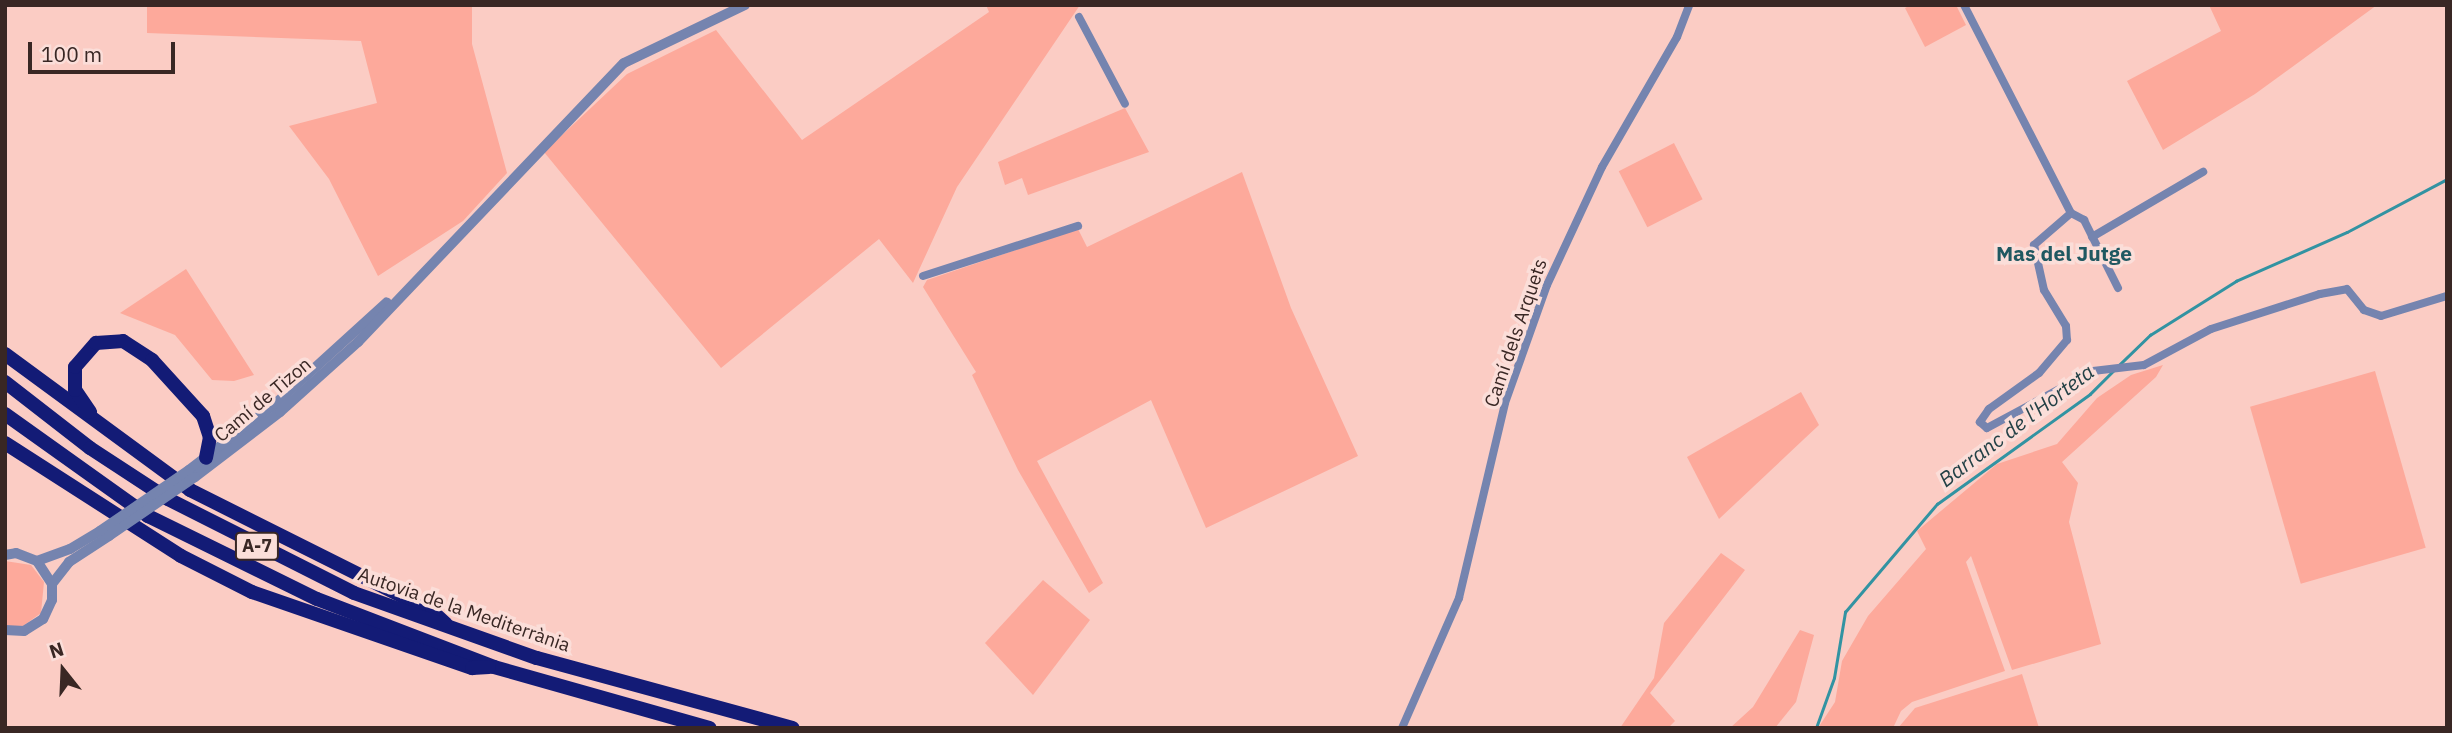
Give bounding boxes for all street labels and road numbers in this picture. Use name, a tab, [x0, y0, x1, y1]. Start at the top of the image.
street label: Camí dels Arquets	[1480, 256, 1552, 410]
street label: Camí de Tizon	[210, 353, 316, 447]
road number: A-7	[234, 532, 280, 560]
street label: Autovia de la Mediterrània	[355, 563, 573, 657]

